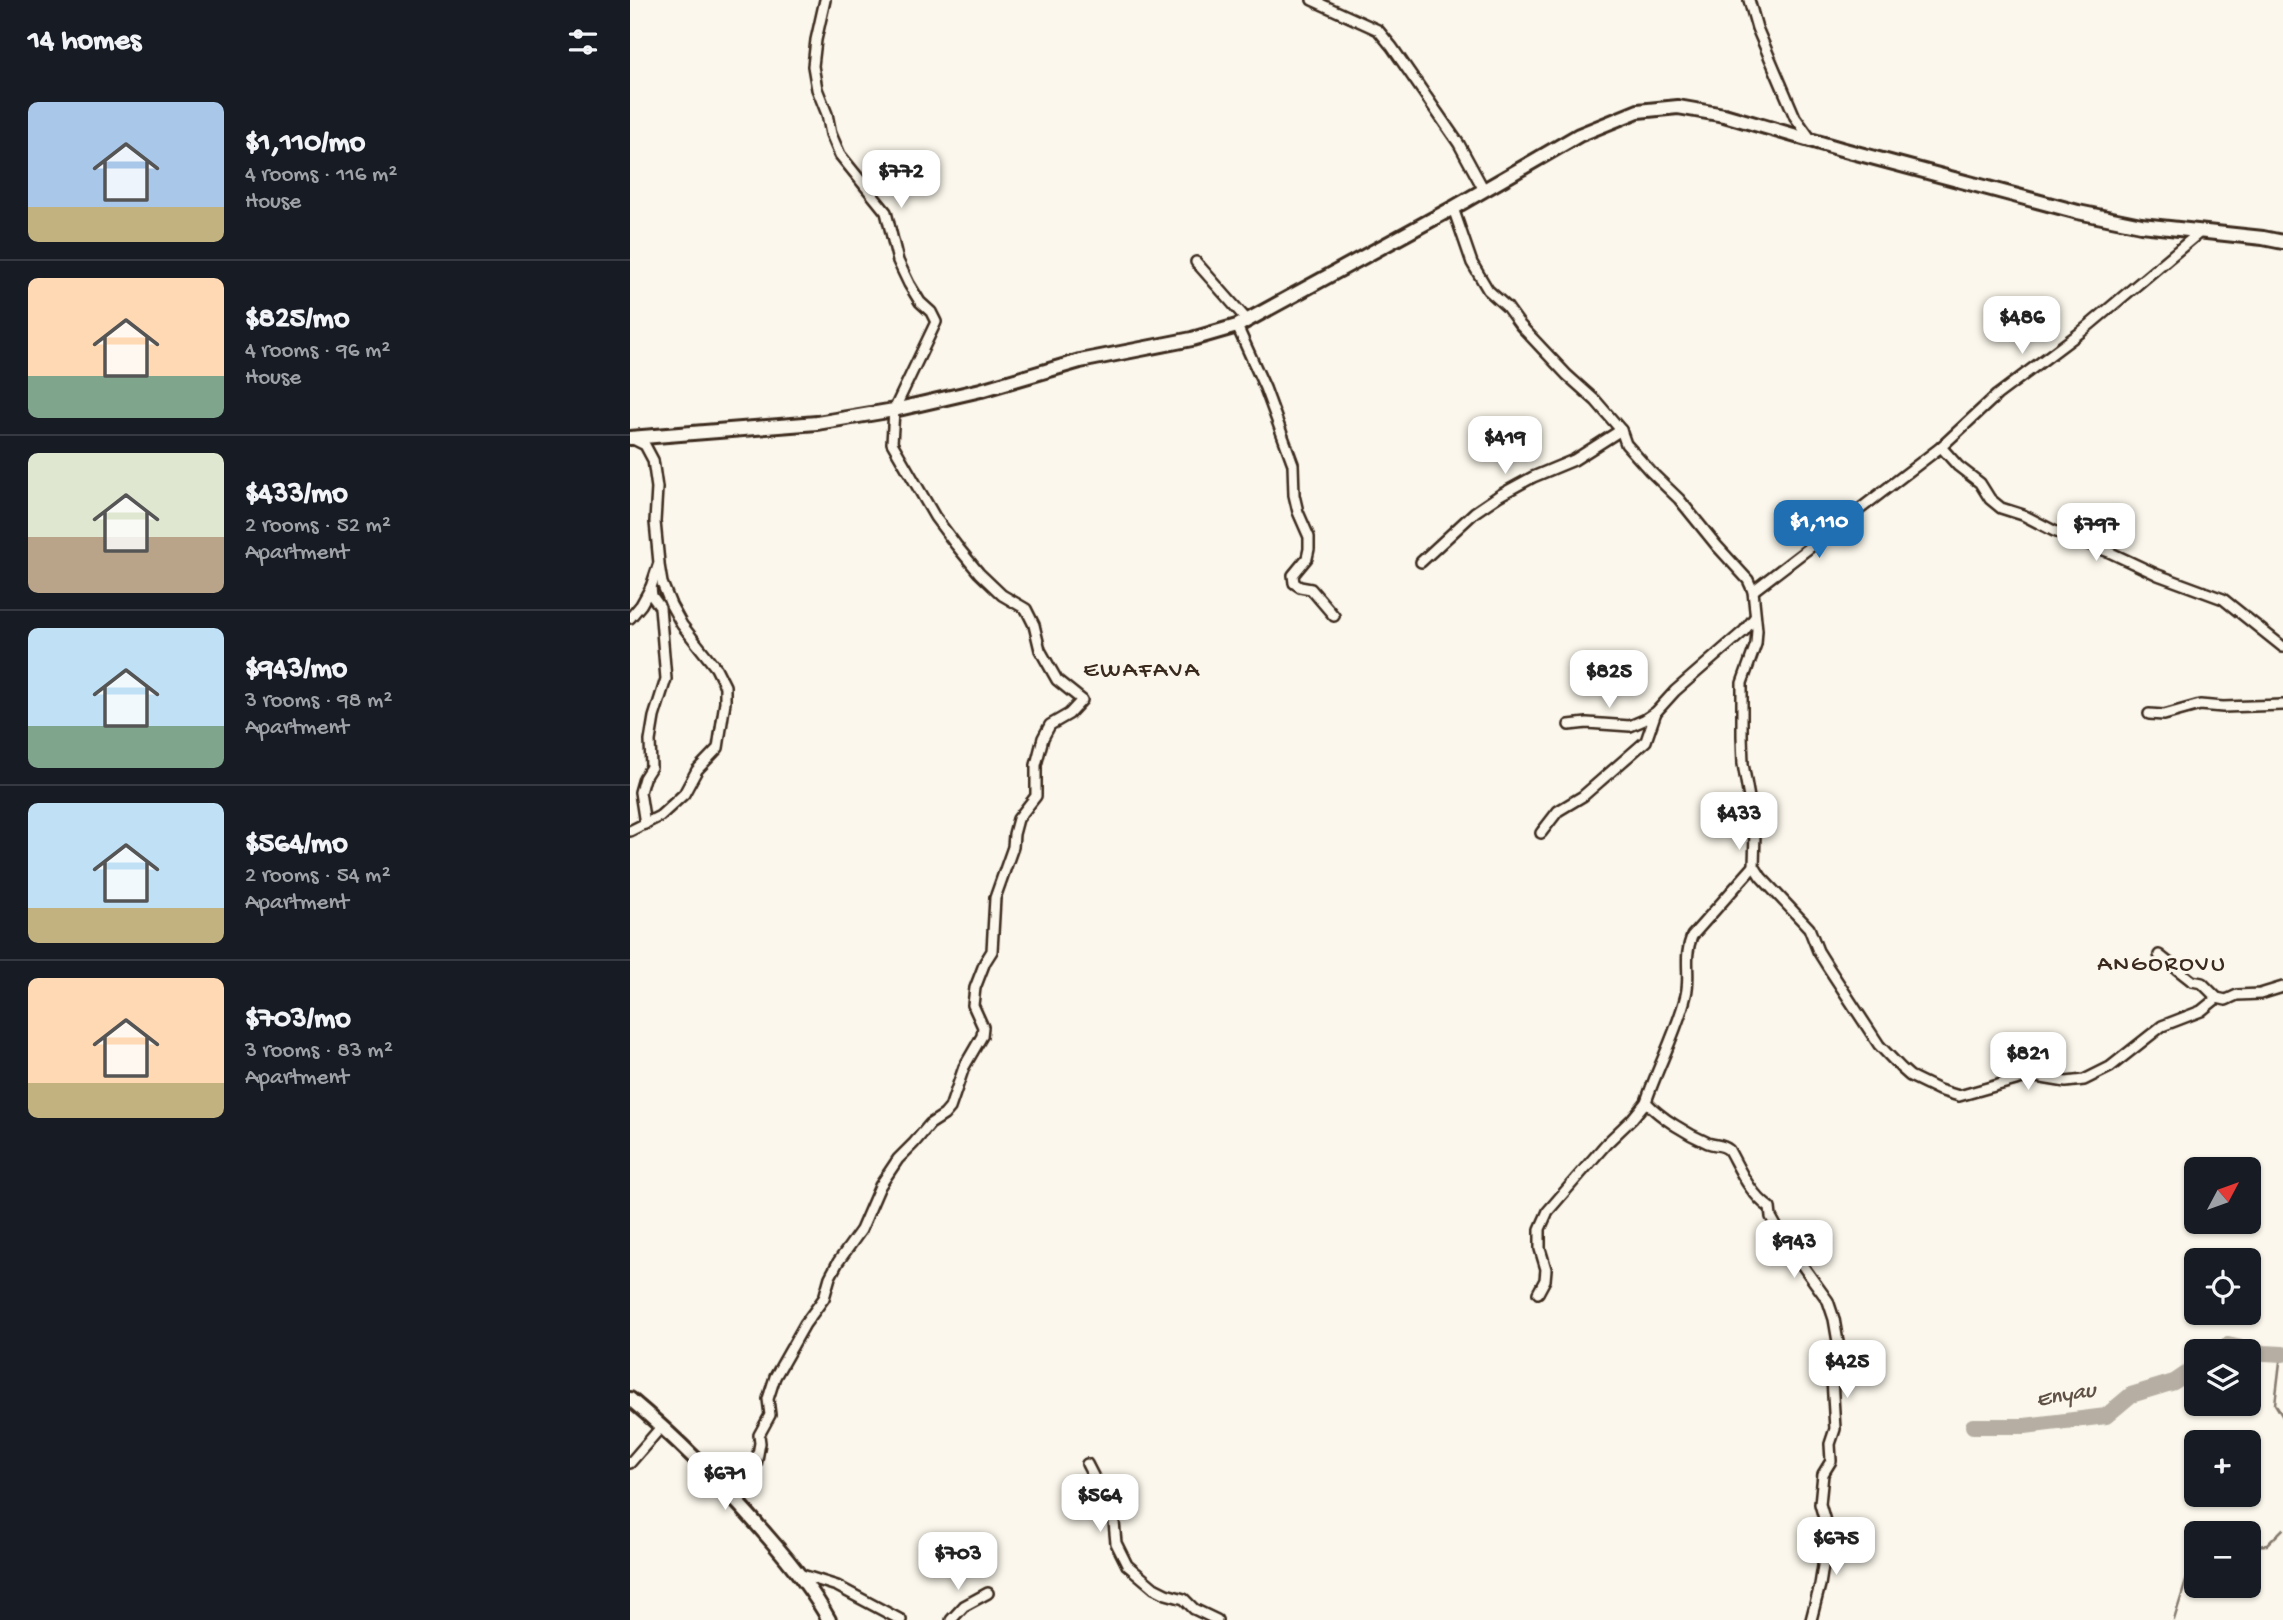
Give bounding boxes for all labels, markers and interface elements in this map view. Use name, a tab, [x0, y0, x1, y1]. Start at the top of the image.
icon: filters	[564, 23, 602, 61]
text: 14 homes	[28, 25, 141, 60]
text: $1,110/mo	[245, 127, 365, 162]
icon: home	[84, 130, 168, 214]
pin: $772	[860, 150, 942, 210]
text: $772	[878, 159, 924, 186]
text: 4 rooms · 116 m²	[245, 162, 397, 189]
text: House	[245, 189, 301, 216]
pin: $486	[1981, 296, 2063, 356]
text: $825/mo	[245, 303, 349, 338]
text: $486	[1999, 305, 2045, 332]
icon: home	[84, 306, 168, 390]
text: 4 rooms · 96 m²	[245, 338, 390, 365]
text: House	[245, 365, 301, 392]
pin: $419	[1464, 416, 1546, 476]
text: $419	[1484, 425, 1526, 452]
text: $433/mo	[245, 478, 348, 513]
icon: home	[84, 481, 168, 565]
pin: $1,110	[1762, 500, 1876, 560]
pin: $797	[2055, 504, 2137, 563]
text: $1,110	[1790, 509, 1848, 536]
text: $797	[2073, 512, 2119, 539]
text: 2 rooms · 52 m²	[245, 513, 391, 540]
text: Apartment	[245, 540, 349, 567]
pin: $825	[1568, 650, 1650, 710]
text: $943/mo	[245, 653, 347, 688]
icon: home	[84, 656, 168, 740]
district label: EWAFAVA	[1083, 657, 1201, 686]
text: $825	[1586, 659, 1632, 686]
text: 3 rooms · 98 m²	[245, 688, 392, 715]
text: Apartment	[245, 715, 349, 742]
pin: $433	[1698, 792, 1780, 852]
text: $433	[1716, 801, 1762, 828]
text: $564/mo	[245, 828, 348, 863]
icon: home	[84, 831, 168, 915]
text: 2 rooms · 54 m²	[245, 863, 391, 890]
text: Apartment	[245, 890, 349, 917]
district label: ANGOROVU	[2097, 951, 2227, 980]
text: $703/mo	[245, 1003, 351, 1038]
icon: home	[84, 1006, 168, 1090]
pin: $821	[1987, 1032, 2069, 1092]
text: 3 rooms · 83 m²	[245, 1038, 393, 1065]
text: $821	[2006, 1041, 2050, 1068]
text: Apartment	[245, 1065, 349, 1092]
north arrow	[2184, 1157, 2261, 1234]
map controls	[2184, 1157, 2261, 1598]
pin: $943	[1753, 1220, 1835, 1280]
text: $943	[1772, 1229, 1816, 1256]
button: locate	[2184, 1248, 2261, 1325]
button: layers	[2184, 1339, 2261, 1416]
pin: $425	[1806, 1340, 1888, 1400]
text: $425	[1825, 1349, 1869, 1376]
water label: Enyau	[2034, 1377, 2100, 1415]
button: +	[2184, 1430, 2261, 1507]
pin: $671	[684, 1452, 766, 1512]
text: $671	[703, 1461, 747, 1488]
pin: $564	[1059, 1474, 1141, 1534]
text: $564	[1078, 1483, 1122, 1510]
pin: $675	[1795, 1518, 1877, 1577]
button: −	[2184, 1521, 2261, 1598]
text: $675	[1813, 1526, 1859, 1553]
pin: $703	[917, 1532, 999, 1592]
text: $703	[934, 1541, 982, 1568]

